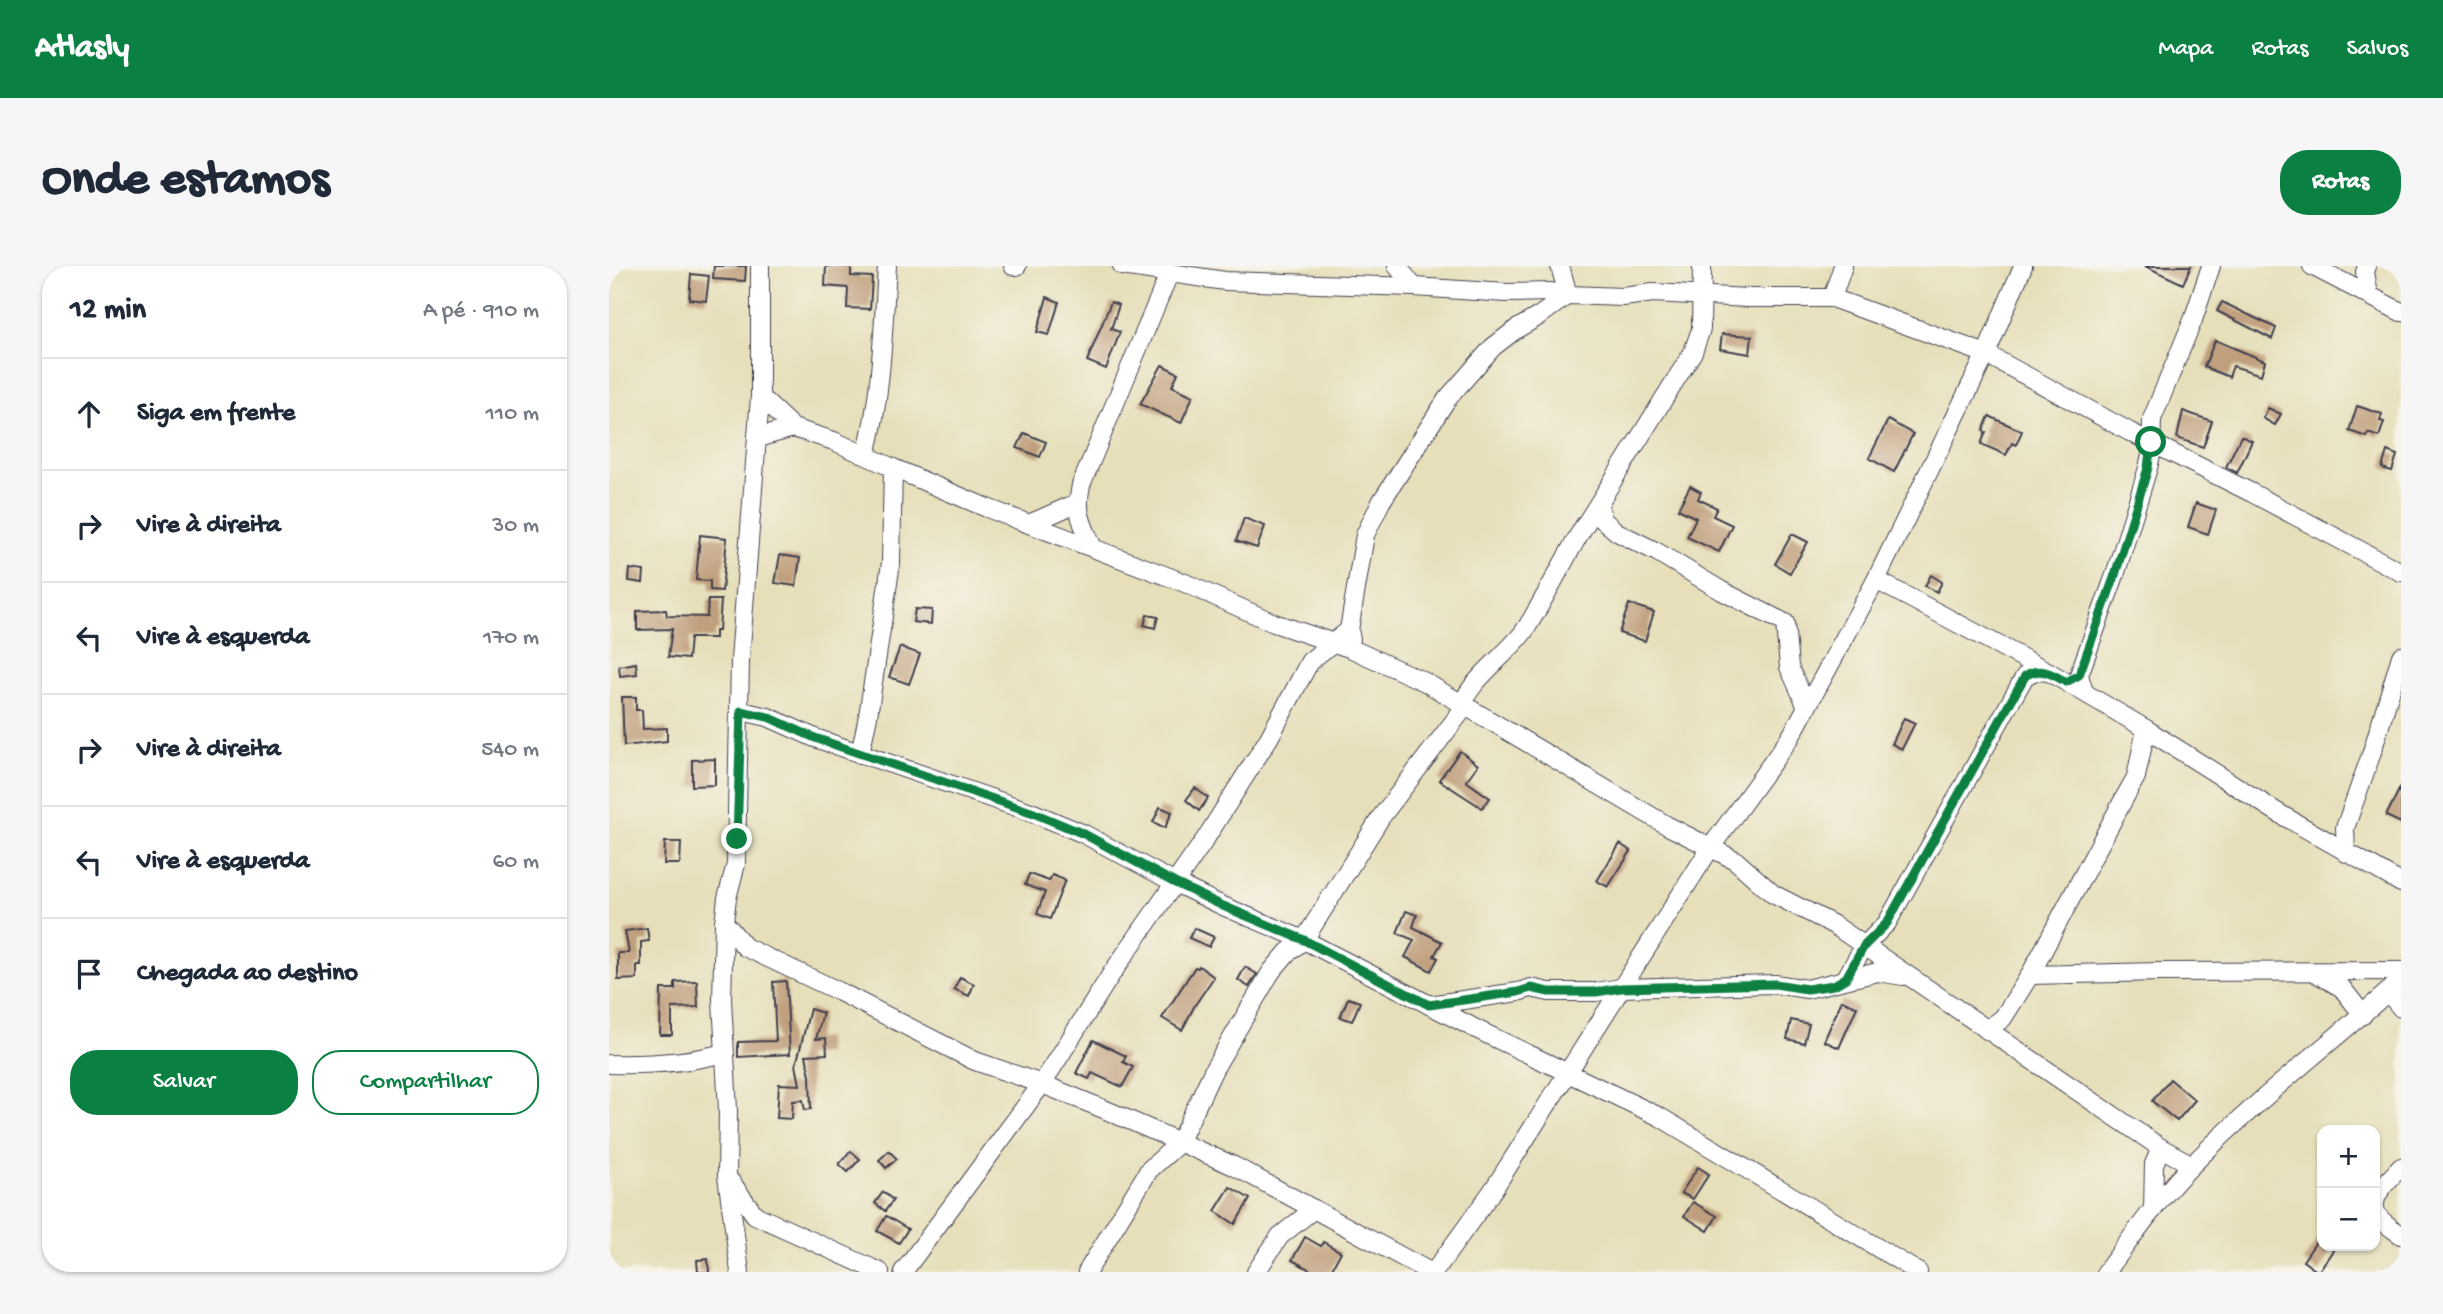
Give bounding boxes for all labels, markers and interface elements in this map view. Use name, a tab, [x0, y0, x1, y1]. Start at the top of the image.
text: Atlasly	[35, 30, 129, 68]
text: Mapa	[2158, 35, 2213, 64]
text: Rotas	[2251, 35, 2308, 64]
text: Salvos	[2346, 35, 2408, 64]
button: Rotas	[2280, 150, 2401, 215]
text: Onde estamos	[42, 153, 329, 211]
text: 12 min	[70, 294, 146, 329]
text: A pé · 910 m	[423, 298, 539, 325]
icon: ahead	[70, 395, 108, 433]
text: Siga em frente	[137, 399, 295, 430]
text: 110 m	[486, 401, 539, 428]
route start	[2135, 426, 2166, 457]
icon: right	[70, 507, 108, 545]
text: Vire à direita	[137, 511, 281, 542]
text: 30 m	[492, 513, 539, 540]
icon: left	[70, 619, 108, 657]
text: Vire à esquerda	[137, 623, 310, 654]
text: 170 m	[483, 625, 539, 652]
icon: right	[70, 731, 108, 769]
text: Vire à direita	[137, 735, 281, 766]
text: 540 m	[481, 737, 539, 764]
route end	[721, 823, 752, 854]
icon: left	[70, 843, 108, 881]
text: Vire à esquerda	[137, 847, 310, 878]
text: 60 m	[493, 849, 539, 876]
icon: arrive	[70, 955, 108, 993]
text: Chegada ao destino	[137, 959, 358, 990]
button: Salvar	[70, 1050, 298, 1115]
button: Compartilhar	[312, 1050, 539, 1115]
map controls	[2317, 1125, 2380, 1251]
button: +	[2317, 1125, 2380, 1188]
button: −	[2317, 1188, 2380, 1251]

